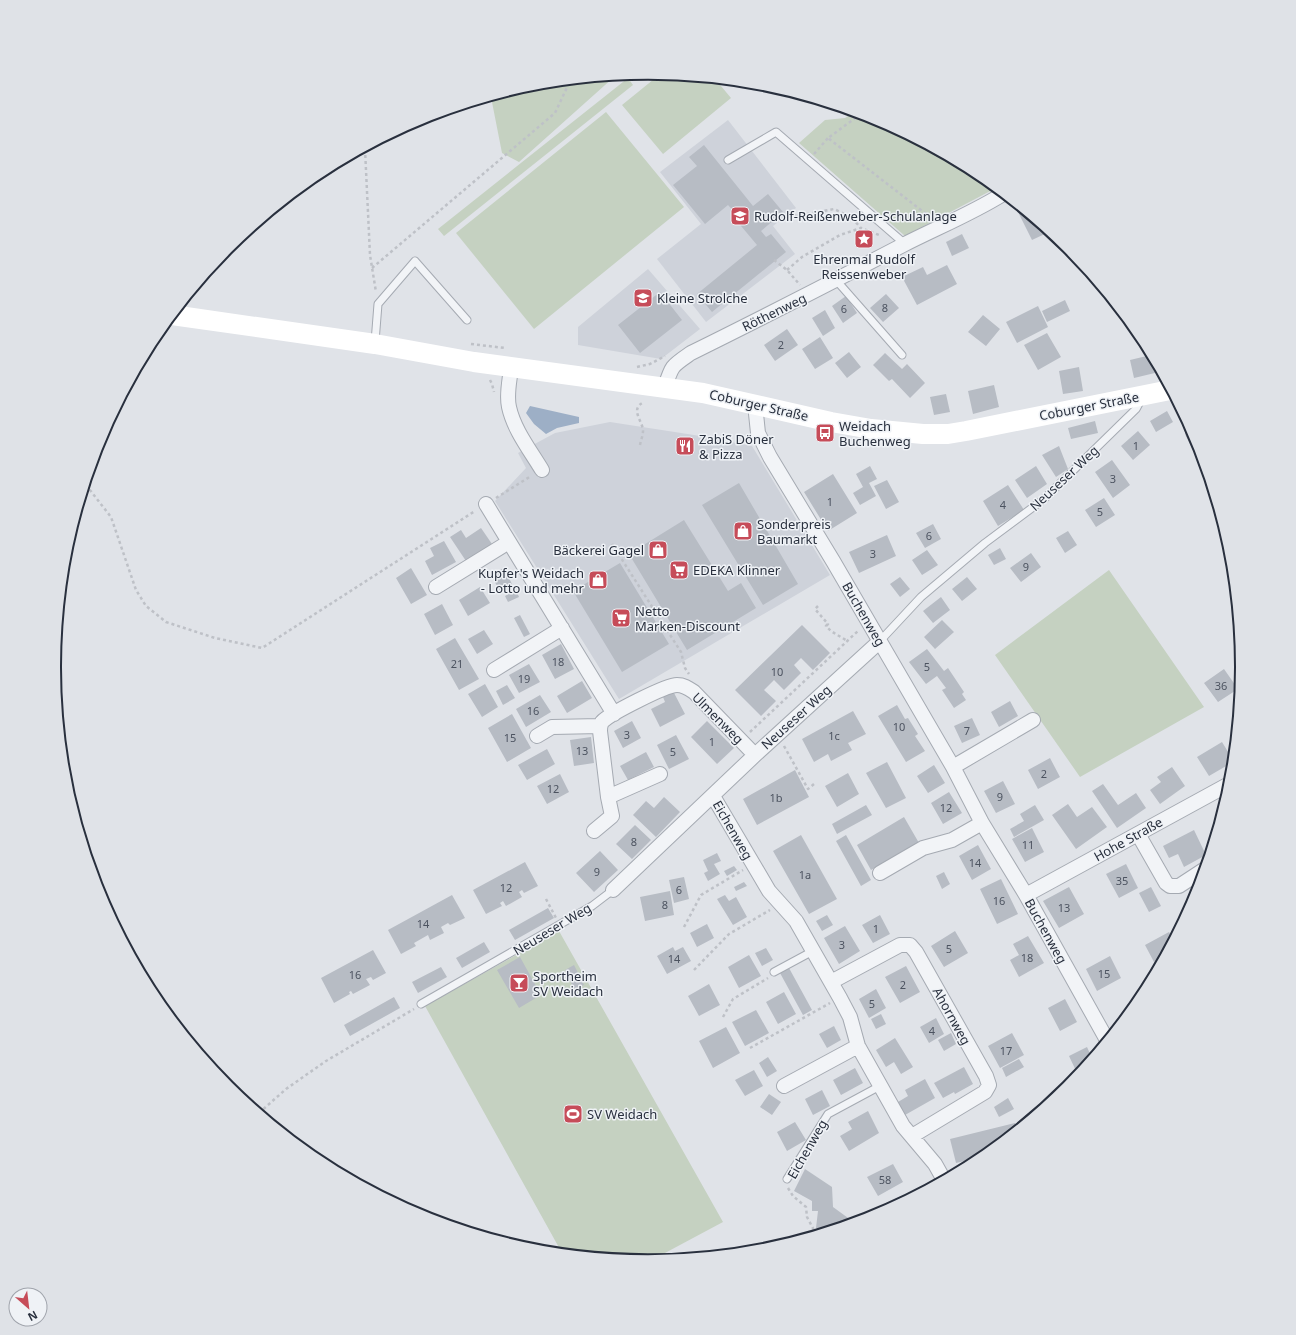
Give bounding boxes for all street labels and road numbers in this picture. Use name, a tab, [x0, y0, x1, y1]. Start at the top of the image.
street label: Röthenweg	[739, 289, 809, 335]
street label: Coburger Straße	[708, 385, 810, 425]
street label: Coburger Straße	[1038, 388, 1140, 424]
street label: Neuseser Weg	[1026, 441, 1102, 515]
street label: Buchenweg	[838, 578, 890, 650]
street label: Neuseser Weg	[757, 681, 835, 753]
street label: Ulmenweg	[688, 688, 748, 748]
street label: Eichenweg	[709, 797, 757, 863]
street label: Hohe Straße	[1090, 813, 1166, 865]
street label: Buchenweg	[1021, 895, 1071, 967]
street label: Neuseser Weg	[510, 899, 594, 959]
street label: Ahornweg	[929, 984, 975, 1048]
street label: Eichenweg	[783, 1116, 831, 1182]

